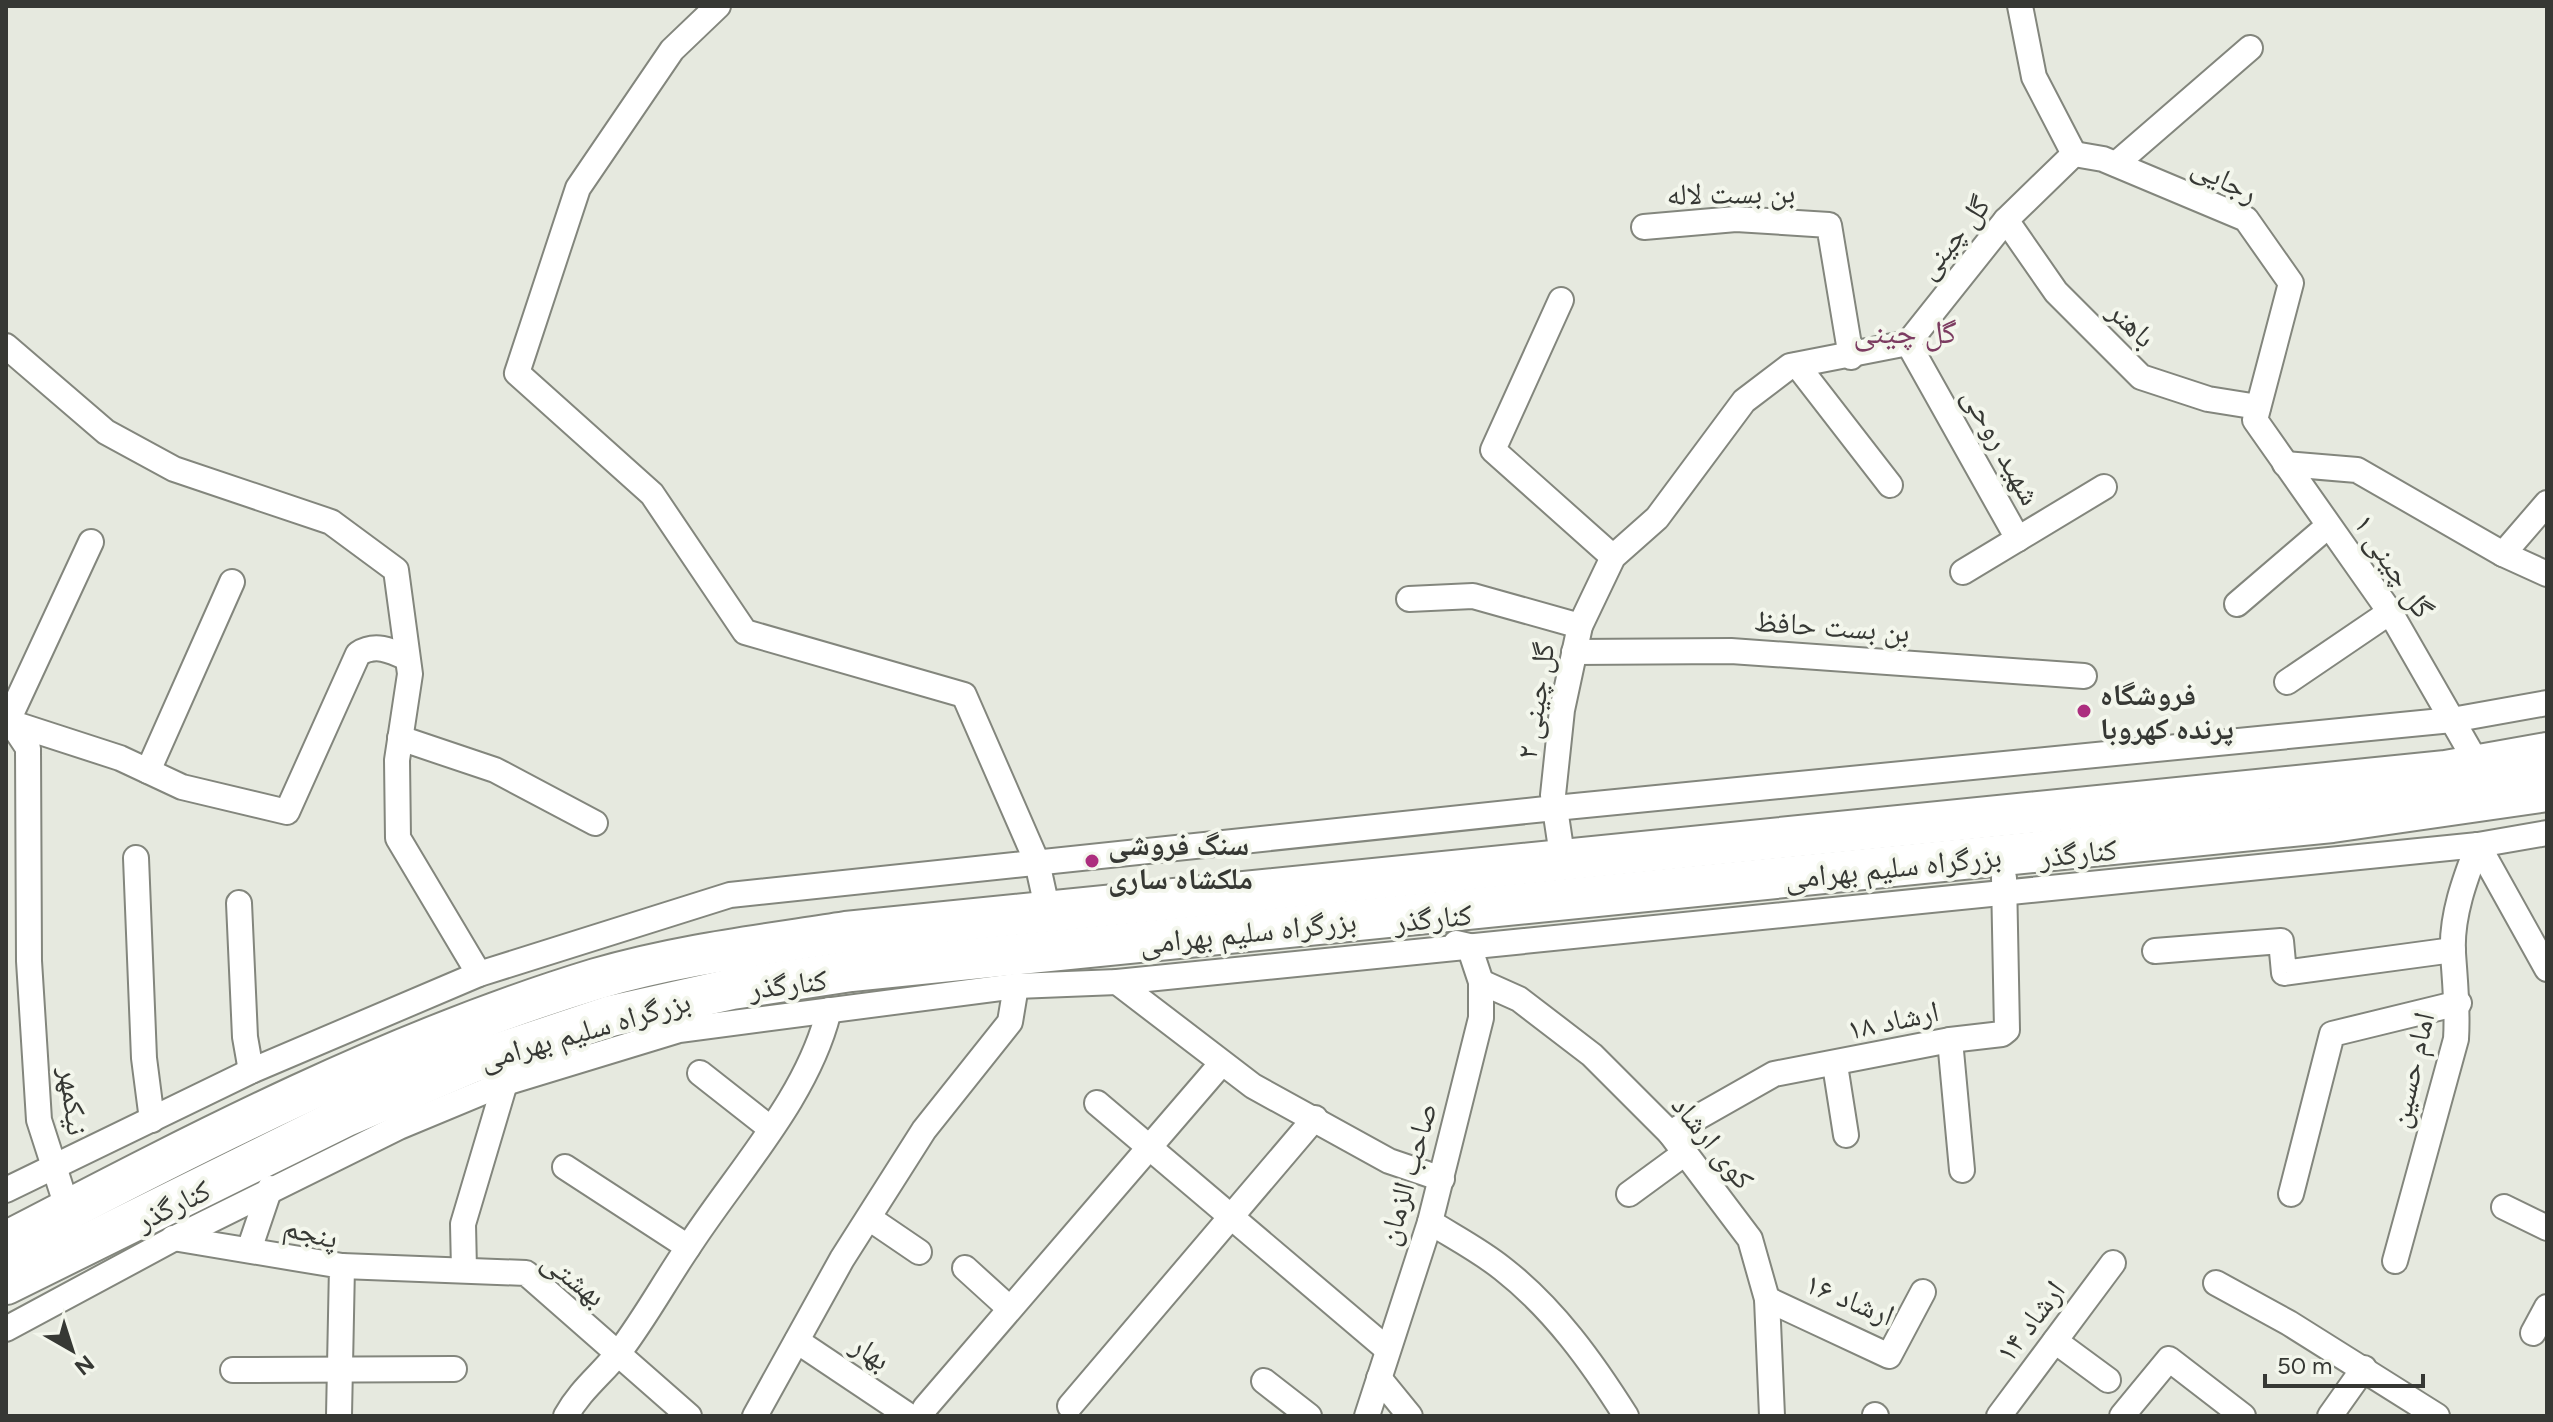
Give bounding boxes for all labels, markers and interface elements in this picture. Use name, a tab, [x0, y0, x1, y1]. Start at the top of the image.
street label: رجایی	[2186, 147, 2264, 211]
street label: بن بست لاله	[1666, 173, 1796, 213]
street label: گل چینی	[1908, 188, 1998, 286]
street label: باهنر	[2100, 292, 2164, 355]
district label: گل چینی	[1853, 313, 1957, 352]
street label: شهید روحی	[1955, 381, 2049, 511]
street label: گل چینی ۱	[2346, 507, 2442, 625]
street label: بن بست حافظ	[1753, 602, 1911, 650]
street label: گل چینی ۲	[1508, 640, 1562, 762]
place label: فروشگاه پرنده کهروبا	[2100, 676, 2234, 747]
marker: فروشگاه پرنده کهروبا	[2075, 702, 2093, 720]
place label: سنگ فروشی ملکشاه ساری	[1108, 826, 1253, 897]
street label: کنارگذر	[2036, 830, 2119, 876]
street label: بزرگراه سلیم بهرامی	[1783, 837, 2003, 899]
marker: سنگ فروشی ملکشاه ساری	[1083, 852, 1101, 870]
street label: کنارگذر	[1391, 895, 1474, 941]
street label: بزرگراه سلیم بهرامی	[1138, 902, 1358, 964]
street label: کنارگذر	[746, 961, 829, 1007]
street label: بزرگراه سلیم بهرامی	[475, 982, 695, 1080]
street label: ارشاد ۱۸	[1844, 992, 1942, 1048]
street label: امام حسین	[2380, 1008, 2443, 1132]
street label: نیکمهر	[51, 1064, 97, 1137]
street label: کوی ارشاد	[1664, 1087, 1762, 1197]
street label: صاحب الزمان	[1369, 1098, 1445, 1250]
street label: کنارگذر	[129, 1171, 216, 1239]
street label: پنجم	[279, 1207, 342, 1259]
street label: بهشتی	[535, 1242, 613, 1314]
street label: ارشاد ۱۶	[1800, 1264, 1900, 1334]
street label: ارشاد ۱۴	[1987, 1273, 2073, 1369]
north arrow	[32, 1310, 112, 1390]
street label: بهار	[844, 1325, 897, 1378]
scale bar	[2265, 1338, 2423, 1388]
text: N	[69, 1349, 99, 1381]
text: 50 m	[2277, 1351, 2333, 1380]

